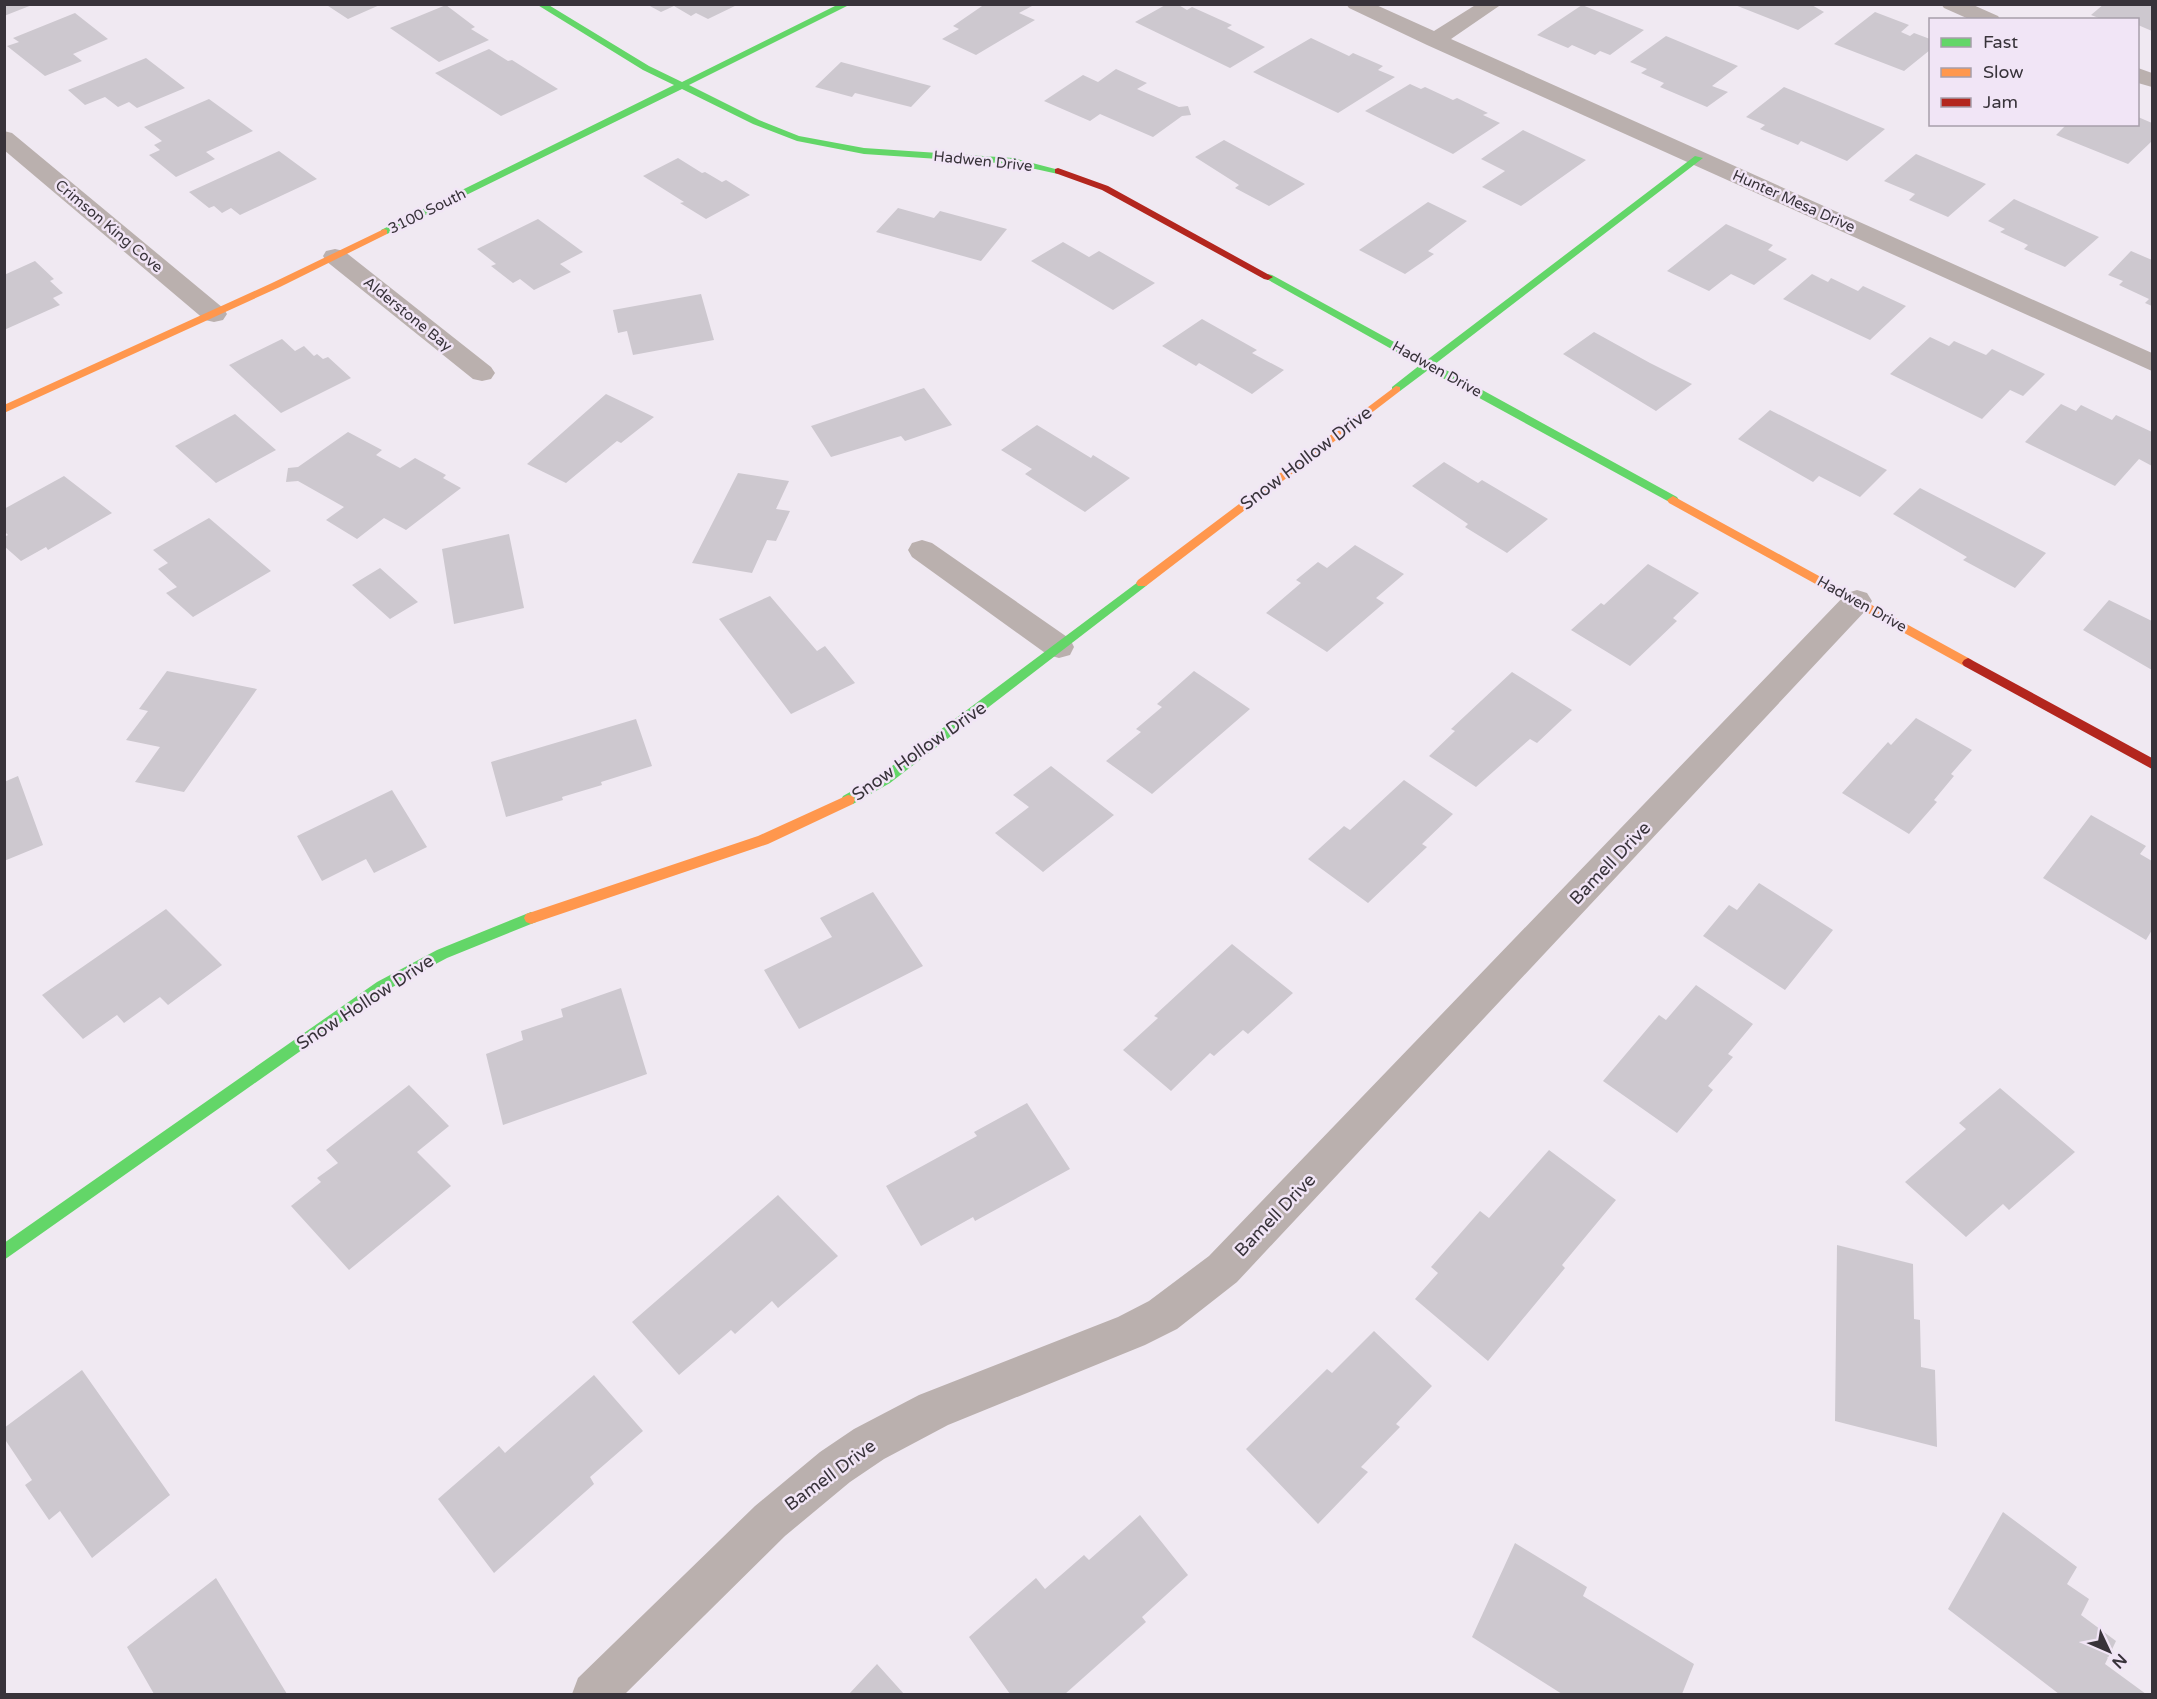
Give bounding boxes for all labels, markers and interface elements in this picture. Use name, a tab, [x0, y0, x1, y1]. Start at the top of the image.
legend	[1929, 18, 2139, 126]
text: Fast	[1983, 31, 2018, 53]
text: Slow	[1983, 61, 2024, 83]
text: Jam	[1983, 91, 2018, 113]
street label: Hadwen Drive	[933, 147, 1033, 175]
street label: Hunter Mesa Drive	[1730, 166, 1858, 236]
street label: Crimson King Cove	[52, 176, 166, 276]
street label: 3100 South	[385, 185, 469, 237]
street label: Alderstone Bay	[360, 273, 456, 355]
street label: Hadwen Drive	[1389, 337, 1485, 401]
street label: Snow Hollow Drive	[1236, 401, 1376, 515]
street label: Hadwen Drive	[1814, 572, 1910, 636]
street label: Snow Hollow Drive	[848, 696, 990, 806]
street label: Bamell Drive	[1565, 817, 1655, 909]
street label: Snow Hollow Drive	[292, 949, 438, 1055]
street label: Bamell Drive	[1230, 1169, 1320, 1261]
street label: Bamell Drive	[780, 1435, 880, 1515]
north arrow	[2079, 1621, 2139, 1681]
text: N	[2107, 1649, 2131, 1672]

